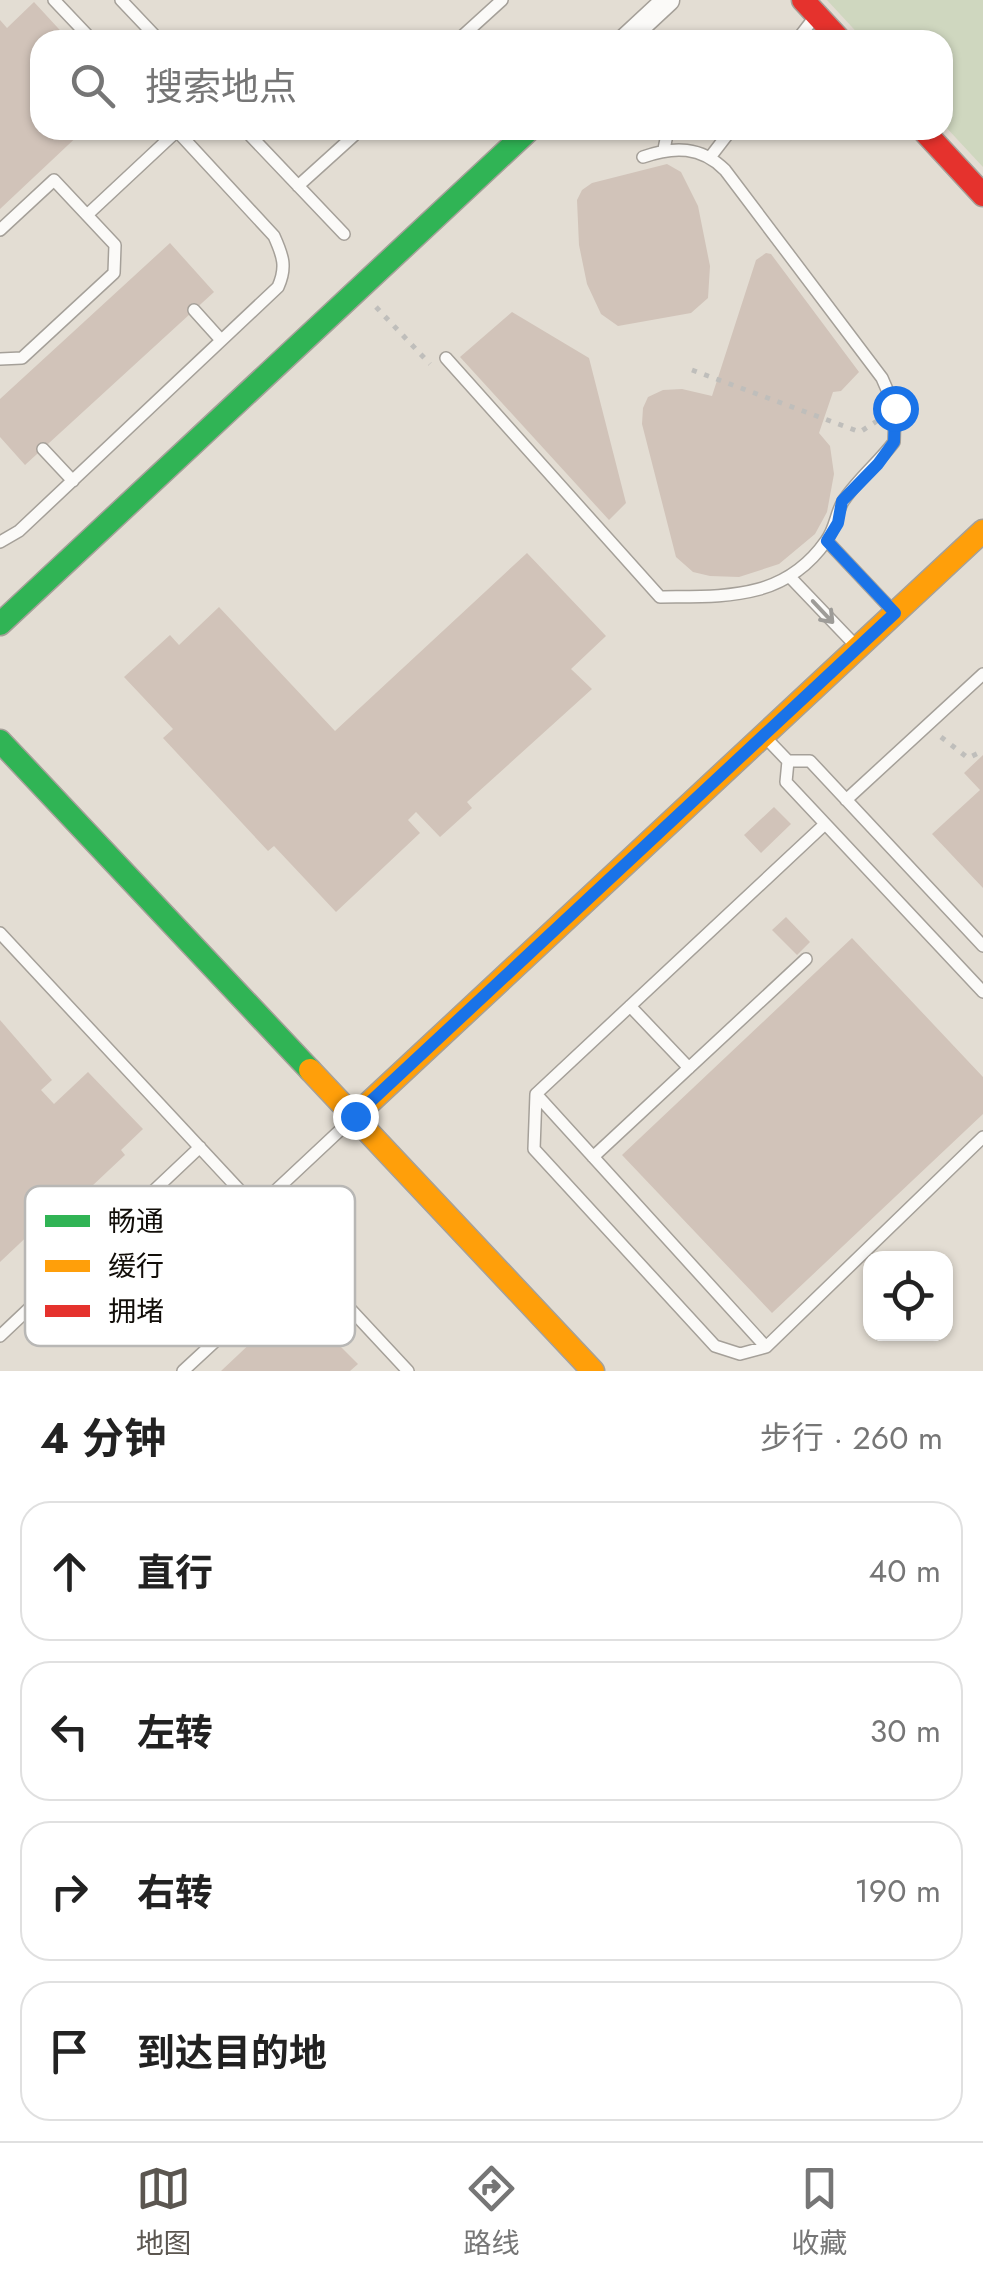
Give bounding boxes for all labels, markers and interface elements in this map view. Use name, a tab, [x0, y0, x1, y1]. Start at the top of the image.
search box	[30, 30, 953, 140]
icon: search	[65, 58, 120, 113]
text: 搜索地点	[145, 59, 297, 114]
route start	[873, 386, 919, 432]
one-way arrow	[811, 599, 834, 624]
route end	[333, 1094, 379, 1140]
legend	[25, 1186, 355, 1346]
text: 畅通	[108, 1201, 164, 1242]
text: 缓行	[108, 1246, 164, 1287]
map controls	[863, 1251, 953, 1341]
button: locate	[863, 1251, 953, 1341]
text: 拥堵	[108, 1291, 164, 1332]
text: 4 分钟	[40, 1408, 166, 1469]
text: 步行 · 260 m	[760, 1415, 943, 1461]
icon: ahead	[42, 1544, 97, 1599]
text: 直行	[137, 1545, 213, 1600]
text: 40 m	[869, 1548, 941, 1594]
icon: left	[42, 1704, 97, 1759]
text: 左转	[137, 1705, 213, 1760]
text: 30 m	[870, 1708, 941, 1754]
icon: right	[42, 1864, 97, 1919]
text: 右转	[137, 1865, 213, 1920]
text: 190 m	[854, 1868, 941, 1914]
icon: arrive	[42, 2024, 97, 2079]
text: 到达目的地	[137, 2025, 327, 2080]
tab: 地图	[136, 2161, 192, 2264]
tab: 路线	[463, 2161, 519, 2264]
tab: 收藏	[791, 2161, 847, 2264]

